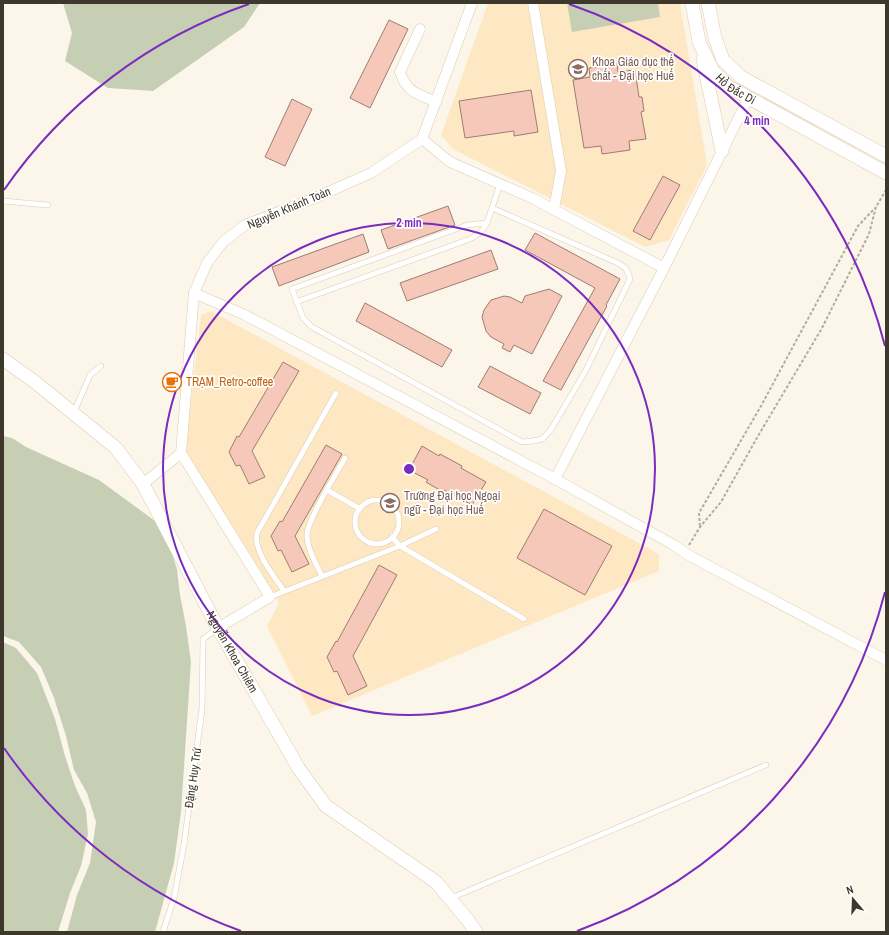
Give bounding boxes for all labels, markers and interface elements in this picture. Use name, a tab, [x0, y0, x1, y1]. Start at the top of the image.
place label: Khoa Giáo dục thể chất - Đại học Huế	[592, 54, 674, 84]
school or university icon: Khoa Giáo dục thể chất - Đại học Huế	[567, 58, 589, 80]
street label: Hồ Đắc Di	[712, 70, 759, 108]
text: 4 min	[744, 113, 770, 129]
street label: Nguyễn Khánh Toàn	[245, 183, 333, 233]
text: 2 min	[396, 215, 422, 231]
cafe icon: TRẠM_Retro-coffee	[161, 371, 183, 393]
place label: TRẠM_Retro-coffee	[186, 374, 273, 390]
centre of rings	[402, 462, 416, 476]
place label: Trường Đại học Ngoại ngữ - Đại học Huế	[404, 488, 500, 518]
school or university icon: Trường Đại học Ngoại ngữ - Đại học Huế	[379, 492, 401, 514]
street label: Nguyễn Khoa Chiêm	[203, 608, 262, 696]
street label: Đặng Huy Trứ	[181, 746, 205, 809]
north arrow	[833, 879, 873, 919]
text: N	[844, 882, 855, 897]

